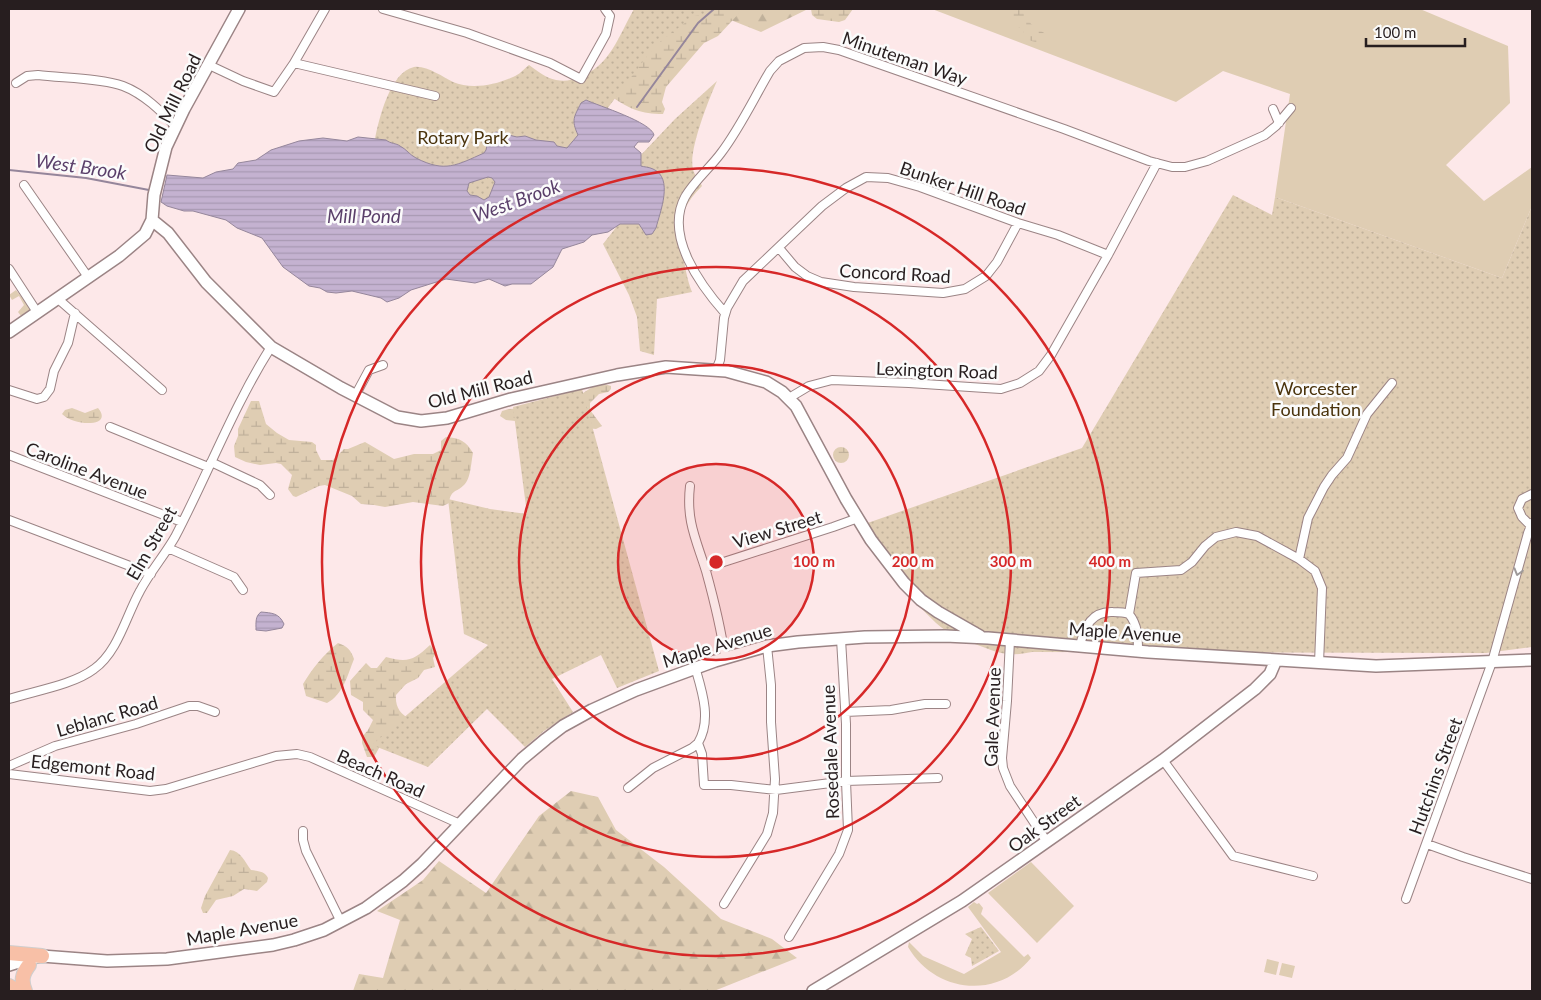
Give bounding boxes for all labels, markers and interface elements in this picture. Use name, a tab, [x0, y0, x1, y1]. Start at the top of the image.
scale bar	[1366, 15, 1465, 47]
text: 100 m	[1374, 23, 1416, 41]
street label: Minuteman Way	[840, 26, 971, 90]
street label: Old Mill Road	[139, 50, 205, 156]
park label: Rotary Park	[417, 126, 510, 148]
water label: West Brook	[34, 148, 129, 184]
street label: Bunker Hill Road	[897, 156, 1029, 220]
water label: West Brook	[469, 173, 564, 226]
water label: Mill Pond	[327, 204, 401, 227]
street label: Concord Road	[839, 259, 951, 287]
street label: Lexington Road	[876, 357, 998, 383]
street label: Old Mill Road	[425, 365, 535, 413]
park label: Worcester Foundation	[1271, 377, 1361, 420]
street label: Caroline Avenue	[23, 437, 151, 503]
street label: Elm Street	[121, 502, 181, 584]
street label: View Street	[730, 505, 825, 553]
text: 100 m	[793, 552, 835, 570]
text: 200 m	[892, 552, 934, 570]
text: 300 m	[990, 552, 1032, 570]
text: 400 m	[1089, 552, 1131, 570]
centre of rings	[707, 553, 725, 571]
one-way arrow	[1513, 568, 1523, 576]
street label: Maple Avenue	[1068, 617, 1182, 647]
street label: Maple Avenue	[660, 618, 774, 672]
street label: Gale Avenue	[979, 667, 1005, 767]
street label: Rosedale Avenue	[817, 684, 843, 820]
street label: Leblanc Road	[54, 691, 160, 741]
street label: Hutchins Street	[1404, 714, 1467, 837]
street label: Beach Road	[334, 744, 428, 802]
street label: Edgemont Road	[30, 750, 156, 784]
street label: Oak Street	[1003, 789, 1085, 857]
street label: Maple Avenue	[185, 908, 299, 950]

